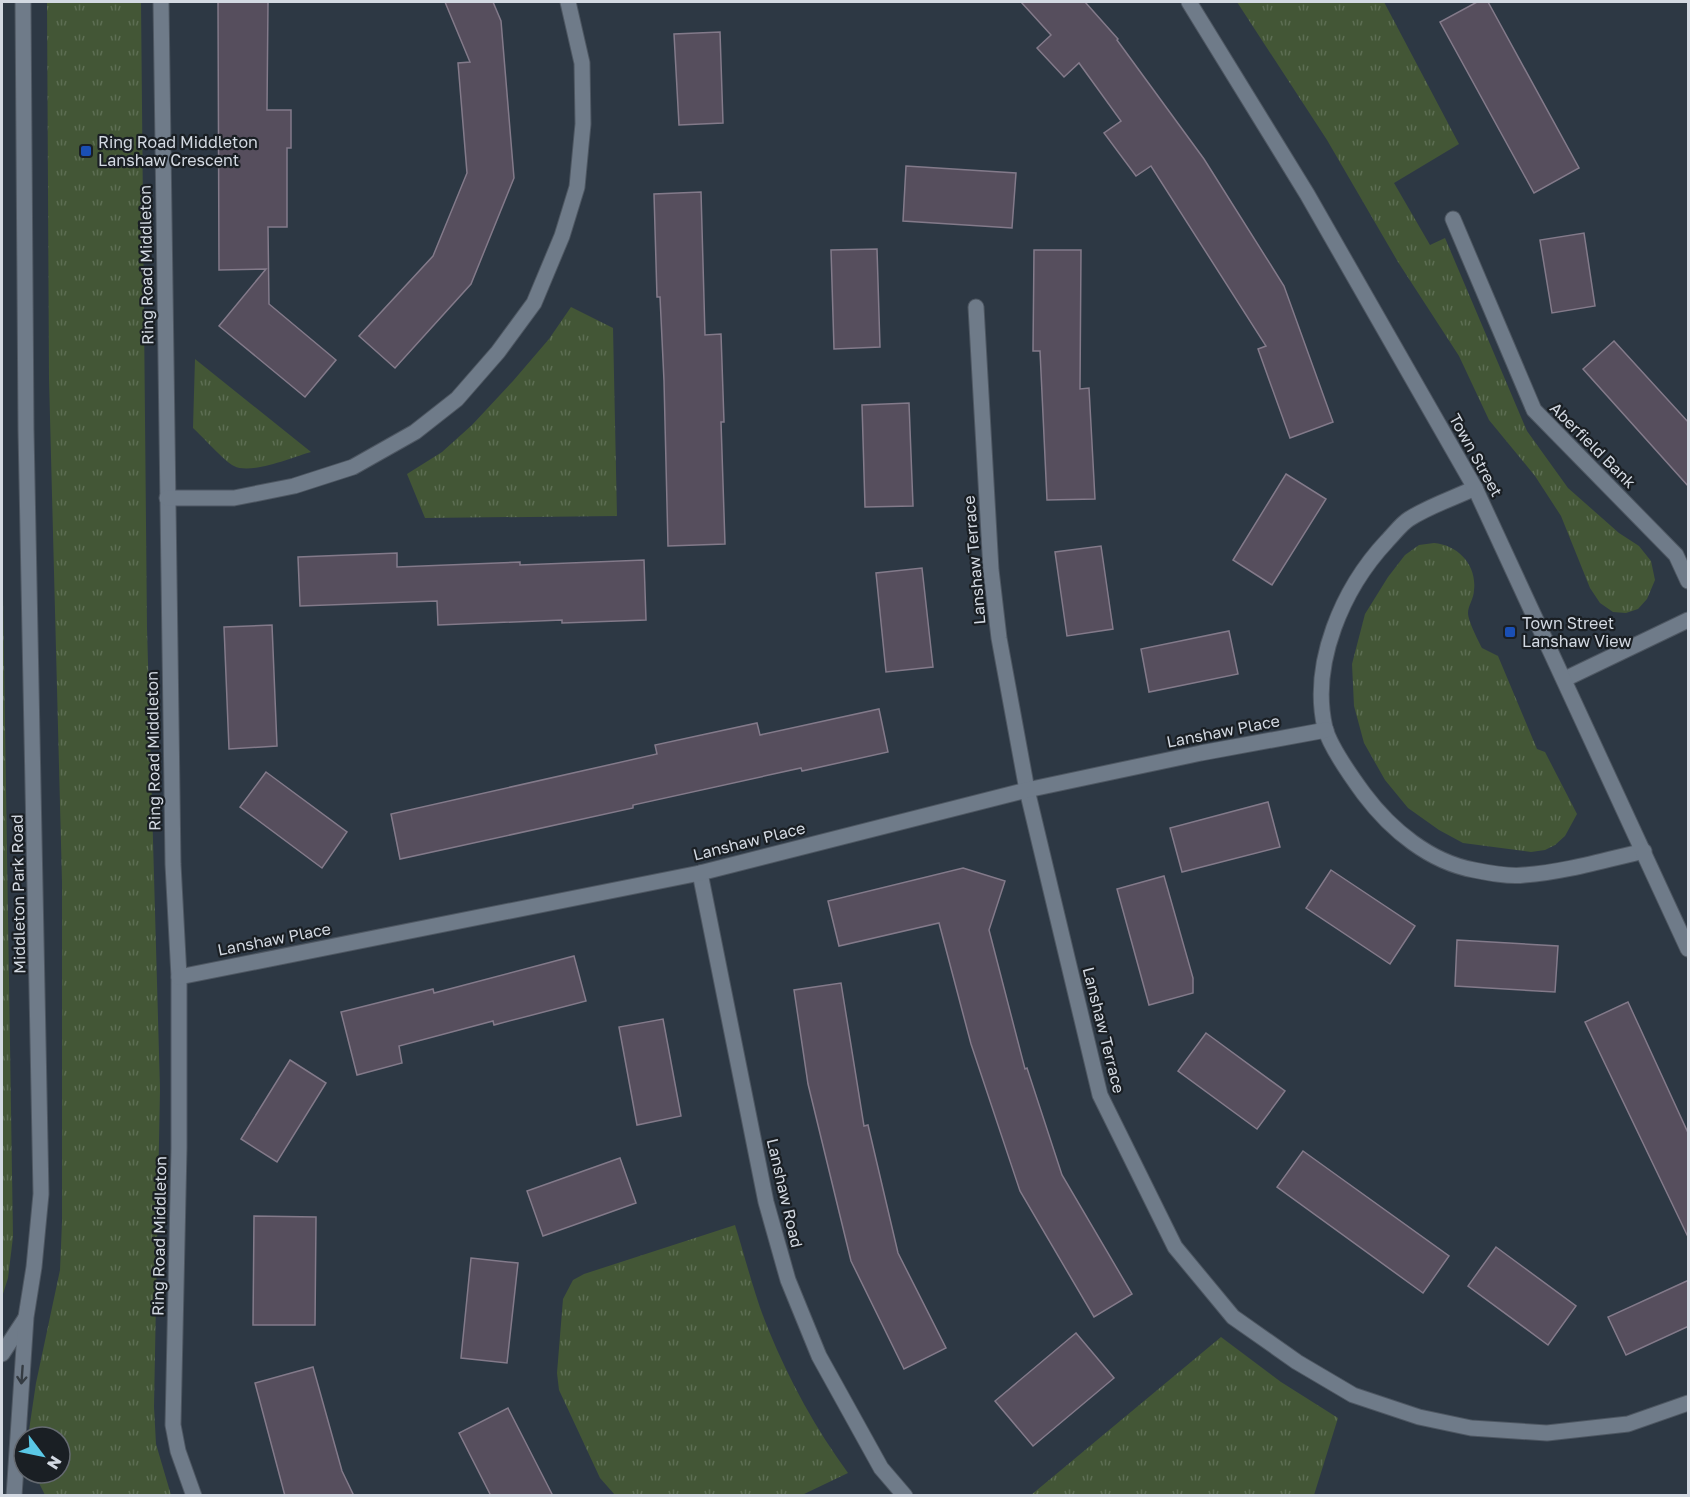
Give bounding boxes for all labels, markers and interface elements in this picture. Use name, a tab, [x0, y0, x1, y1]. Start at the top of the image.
place label: Ring Road Middleton Lanshaw Crescent	[98, 132, 258, 170]
marker: Ring Road Middleton Lanshaw Crescent	[79, 144, 93, 158]
street label: Ring Road Middleton	[135, 185, 157, 345]
street label: Aberfield Bank	[1546, 398, 1640, 492]
street label: Town Street	[1445, 410, 1507, 500]
street label: Lanshaw Terrace	[958, 495, 990, 625]
place label: Town Street Lanshaw View	[1522, 613, 1631, 651]
marker: Town Street Lanshaw View	[1503, 625, 1517, 639]
street label: Ring Road Middleton	[142, 671, 164, 831]
street label: Lanshaw Place	[1165, 710, 1281, 752]
street label: Middleton Park Road	[7, 814, 29, 974]
street label: Lanshaw Place	[691, 817, 807, 865]
street label: Lanshaw Place	[216, 918, 332, 960]
street label: Lanshaw Terrace	[1079, 965, 1129, 1095]
street label: Lanshaw Road	[763, 1136, 807, 1250]
street label: Ring Road Middleton	[148, 1156, 170, 1316]
one-way arrow	[17, 1364, 28, 1384]
north arrow	[12, 1425, 72, 1485]
text: N	[43, 1452, 66, 1473]

